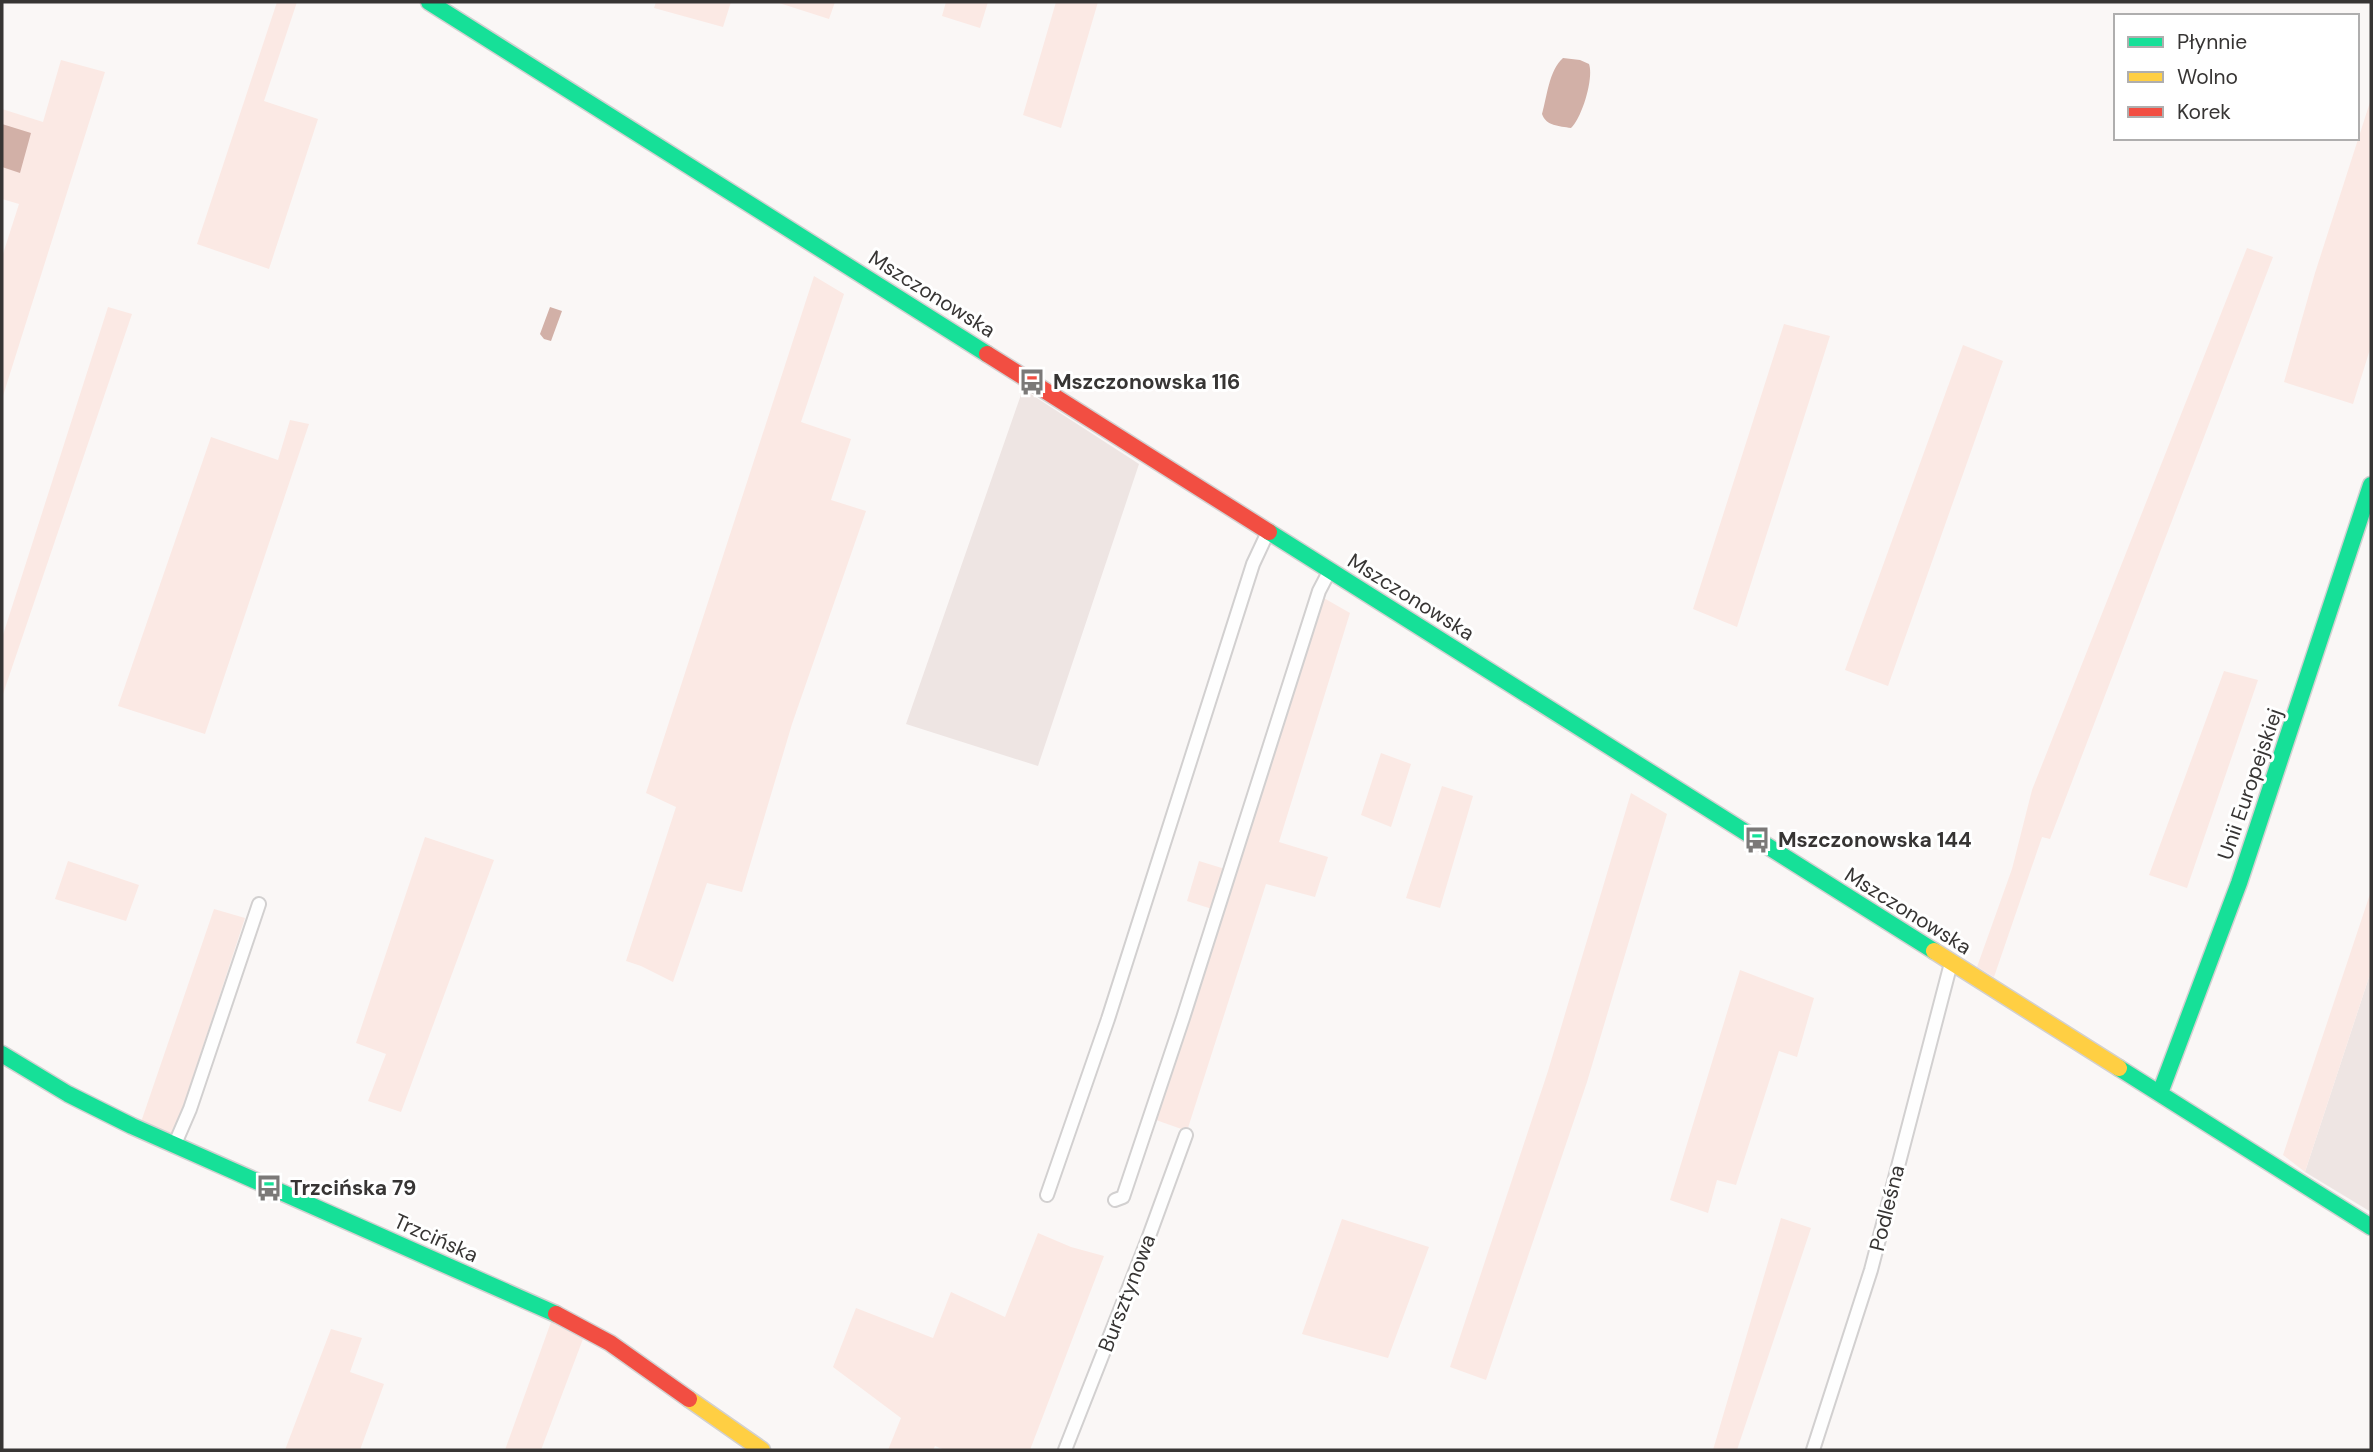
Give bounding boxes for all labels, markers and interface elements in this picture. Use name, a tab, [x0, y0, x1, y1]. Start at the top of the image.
legend	[2114, 14, 2359, 140]
text: Płynnie	[2177, 28, 2247, 56]
text: Wolno	[2177, 63, 2238, 91]
text: Korek	[2177, 98, 2231, 126]
street label: Mszczonowska	[863, 244, 1001, 344]
bus stop icon: Mszczonowska 116	[1017, 367, 1047, 397]
place label: Mszczonowska 116	[1053, 368, 1240, 396]
street label: Mszczonowska	[1342, 547, 1480, 647]
street label: Unii Europejskiej	[2211, 704, 2289, 864]
bus stop icon: Mszczonowska 144	[1742, 825, 1772, 855]
place label: Mszczonowska 144	[1778, 826, 1972, 854]
street label: Mszczonowska	[1839, 861, 1977, 961]
street label: Podleśna	[1863, 1162, 1911, 1254]
bus stop icon: Trzcińska 79	[254, 1173, 284, 1203]
place label: Trzcińska 79	[290, 1174, 416, 1202]
street label: Trzcińska	[389, 1207, 483, 1269]
street label: Bursztynowa	[1092, 1230, 1162, 1356]

